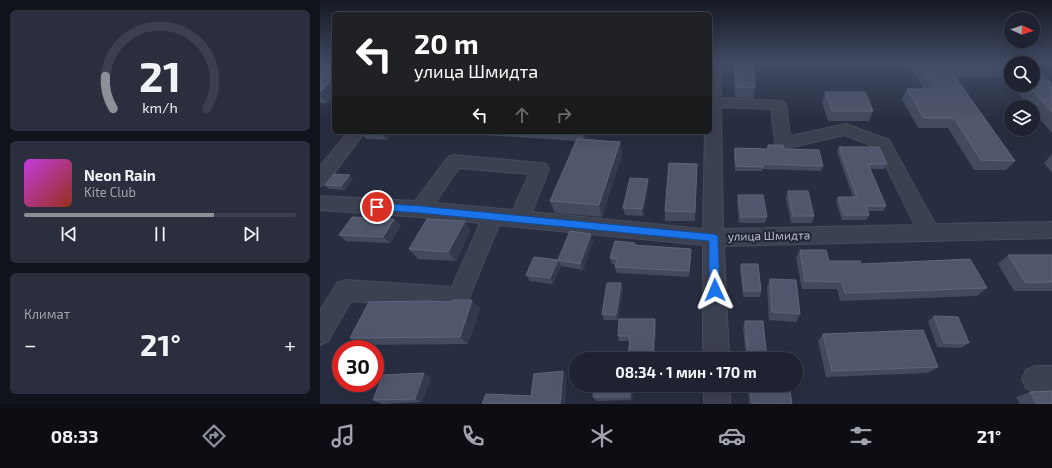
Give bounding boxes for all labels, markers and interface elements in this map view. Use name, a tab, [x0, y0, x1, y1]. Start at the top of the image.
north arrow	[1004, 12, 1040, 48]
map controls	[1004, 12, 1040, 136]
text: 20 m	[414, 26, 479, 60]
icon: left	[348, 28, 400, 80]
text: 21	[139, 49, 181, 99]
button: search	[1004, 56, 1040, 92]
text: улица Шмидта	[414, 60, 538, 82]
text: km/h	[142, 98, 178, 115]
button: layers	[1004, 100, 1040, 136]
icon: left	[469, 104, 491, 126]
icon: ahead	[511, 104, 533, 126]
icon: right	[553, 104, 575, 126]
text: Neon Rain	[84, 166, 156, 184]
text: Kite Club	[84, 184, 136, 200]
pin	[360, 190, 394, 224]
icon: arrive	[366, 196, 388, 218]
icon: previous	[58, 223, 80, 245]
icon: pause	[149, 223, 171, 245]
icon: next	[240, 223, 262, 245]
street label: улица Шмидта	[727, 227, 811, 244]
position arrow	[694, 269, 736, 311]
text: Климат	[24, 306, 70, 322]
text: 21°	[140, 326, 181, 362]
text: −	[24, 331, 37, 357]
text: +	[284, 331, 296, 357]
speed limit sign: 30	[332, 340, 384, 392]
text: 08:34 · 1 мин · 170 m	[615, 363, 757, 381]
icon: directions	[200, 422, 228, 450]
icon: music	[329, 422, 357, 450]
icon: phone	[459, 422, 487, 450]
icon: climate	[588, 422, 616, 450]
icon: car	[718, 422, 746, 450]
icon: filters	[847, 422, 875, 450]
text: 08:33	[51, 425, 98, 447]
text: 21°	[977, 425, 1001, 447]

